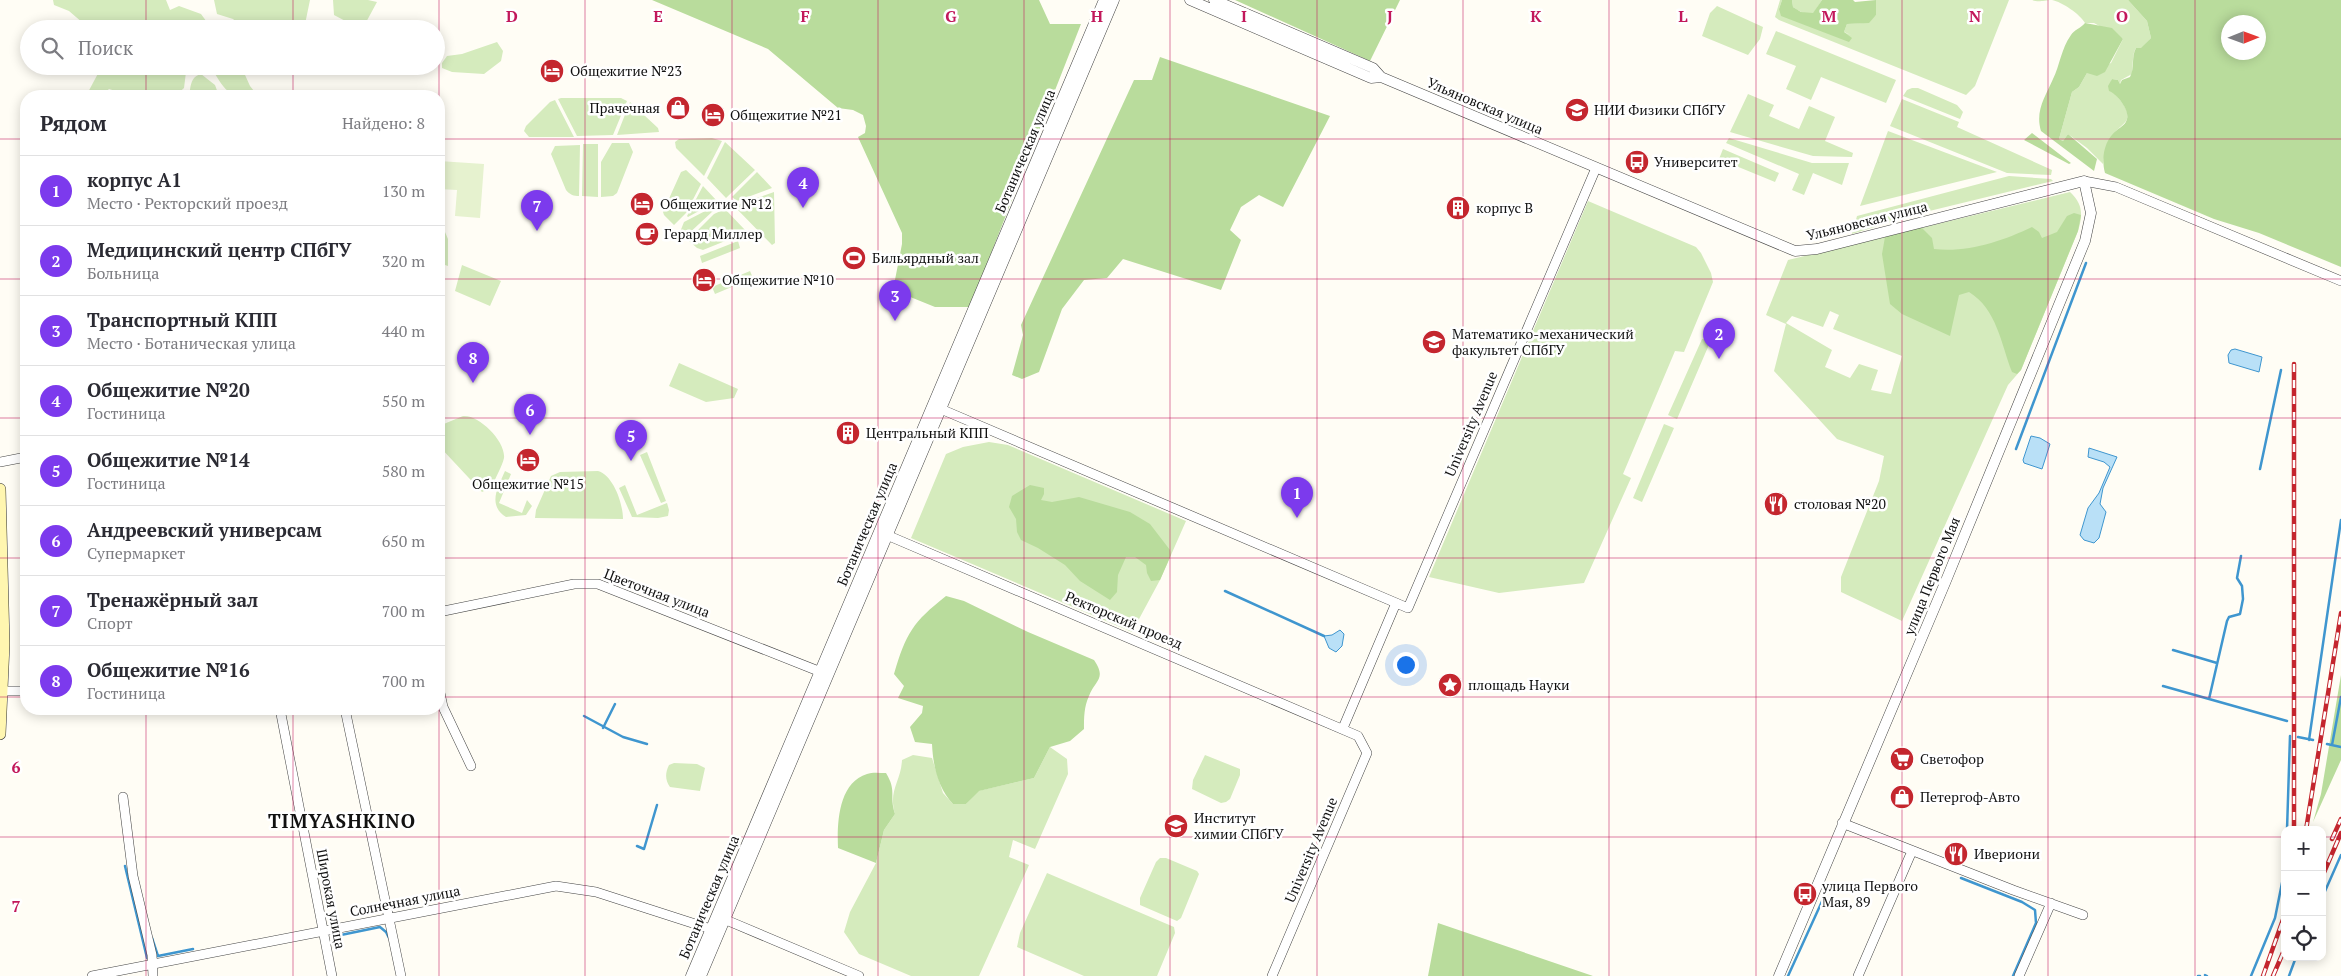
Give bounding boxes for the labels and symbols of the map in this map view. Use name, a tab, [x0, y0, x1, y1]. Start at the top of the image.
text: D	[506, 5, 518, 27]
text: E	[653, 5, 663, 27]
text: F	[800, 5, 810, 27]
text: G	[945, 5, 957, 27]
text: H	[1091, 5, 1103, 27]
text: I	[1241, 5, 1247, 27]
text: J	[1387, 5, 1393, 27]
text: K	[1530, 5, 1542, 27]
text: L	[1678, 5, 1688, 27]
text: M	[1822, 5, 1837, 27]
text: N	[1969, 5, 1981, 27]
text: O	[2116, 5, 2128, 27]
north arrow	[2221, 15, 2266, 60]
hotel icon: Общежитие №23	[539, 58, 565, 84]
place label: Общежитие №23	[570, 61, 682, 80]
street label: Ульяновская улица	[1424, 73, 1546, 139]
street label: Ботаническая улица	[990, 86, 1059, 215]
shop icon: Прачечная	[665, 95, 691, 121]
school or university icon: НИИ Физики СПбГУ	[1564, 97, 1590, 123]
place label: Прачечная	[589, 98, 660, 117]
place label: НИИ Физики СПбГУ	[1594, 100, 1726, 119]
hotel icon: Общежитие №21	[700, 102, 726, 128]
place label: Общежитие №21	[730, 105, 842, 124]
bus stop icon: Университет	[1624, 149, 1650, 175]
place label: Университет	[1654, 152, 1738, 171]
pin: 4	[787, 167, 819, 208]
pin: 7	[521, 190, 553, 231]
hotel icon: Общежитие №12	[629, 191, 655, 217]
place label: Общежитие №12	[660, 194, 772, 213]
building icon: корпус В	[1445, 195, 1471, 221]
street label: Ульяновская улица	[1804, 196, 1929, 245]
place label: корпус В	[1476, 198, 1533, 217]
cafe icon: Герард Миллер	[634, 221, 660, 247]
place label: Герард Миллер	[664, 224, 762, 243]
sports icon: Бильярдный зал	[841, 245, 867, 271]
place label: Бильярдный зал	[872, 248, 979, 267]
hotel icon: Общежитие №10	[691, 267, 717, 293]
place label: Общежитие №10	[722, 270, 834, 289]
pin: 3	[879, 280, 911, 321]
pin: 2	[1703, 318, 1735, 359]
place label: Математико-механический факультет СПбГУ	[1452, 324, 1634, 359]
school or university icon: Математико-механический факультет СПбГУ	[1421, 329, 1447, 355]
pin: 8	[457, 342, 489, 383]
street label: University Avenue	[1440, 368, 1501, 479]
pin: 6	[514, 394, 546, 435]
pin: 5	[615, 420, 647, 461]
building icon: Центральный КПП	[835, 420, 861, 446]
place label: Центральный КПП	[866, 423, 989, 442]
hotel icon: Общежитие №15	[515, 447, 541, 473]
street label: Ботаническая улица	[832, 459, 901, 588]
place label: Общежитие №15	[472, 474, 584, 493]
pin: 1	[1281, 477, 1313, 518]
restaurant icon: столовая №20	[1763, 491, 1789, 517]
place label: столовая №20	[1794, 494, 1886, 513]
street label: улица Первого Мая	[1899, 514, 1964, 639]
street label: Цветочная улица	[602, 564, 713, 621]
street label: Ректорский проезд	[1063, 586, 1186, 653]
your location	[1393, 652, 1419, 678]
place icon: площадь Науки	[1437, 672, 1463, 698]
place label: площадь Науки	[1468, 675, 1570, 694]
supermarket icon: Светофор	[1889, 746, 1915, 772]
place label: Светофор	[1920, 749, 1984, 768]
text: 6	[11, 756, 21, 778]
shop icon: Петергоф-Авто	[1889, 784, 1915, 810]
place label: Петергоф-Авто	[1920, 787, 2020, 806]
street label: University Avenue	[1280, 794, 1341, 905]
district label: TIMYASHKINO	[268, 808, 416, 833]
place label: Институт химии СПбГУ	[1194, 808, 1284, 843]
school or university icon: Институт химии СПбГУ	[1163, 813, 1189, 839]
street label: Ботаническая улица	[674, 832, 743, 961]
restaurant icon: Ивериони	[1943, 841, 1969, 867]
place label: Ивериони	[1974, 844, 2041, 863]
street label: Широкая улица	[312, 847, 350, 950]
place label: улица Первого Мая, 89	[1821, 876, 1918, 911]
street label: Солнечная улица	[348, 881, 462, 921]
bus stop icon: улица Первого Мая, 89	[1792, 881, 1818, 907]
text: 7	[11, 895, 21, 917]

